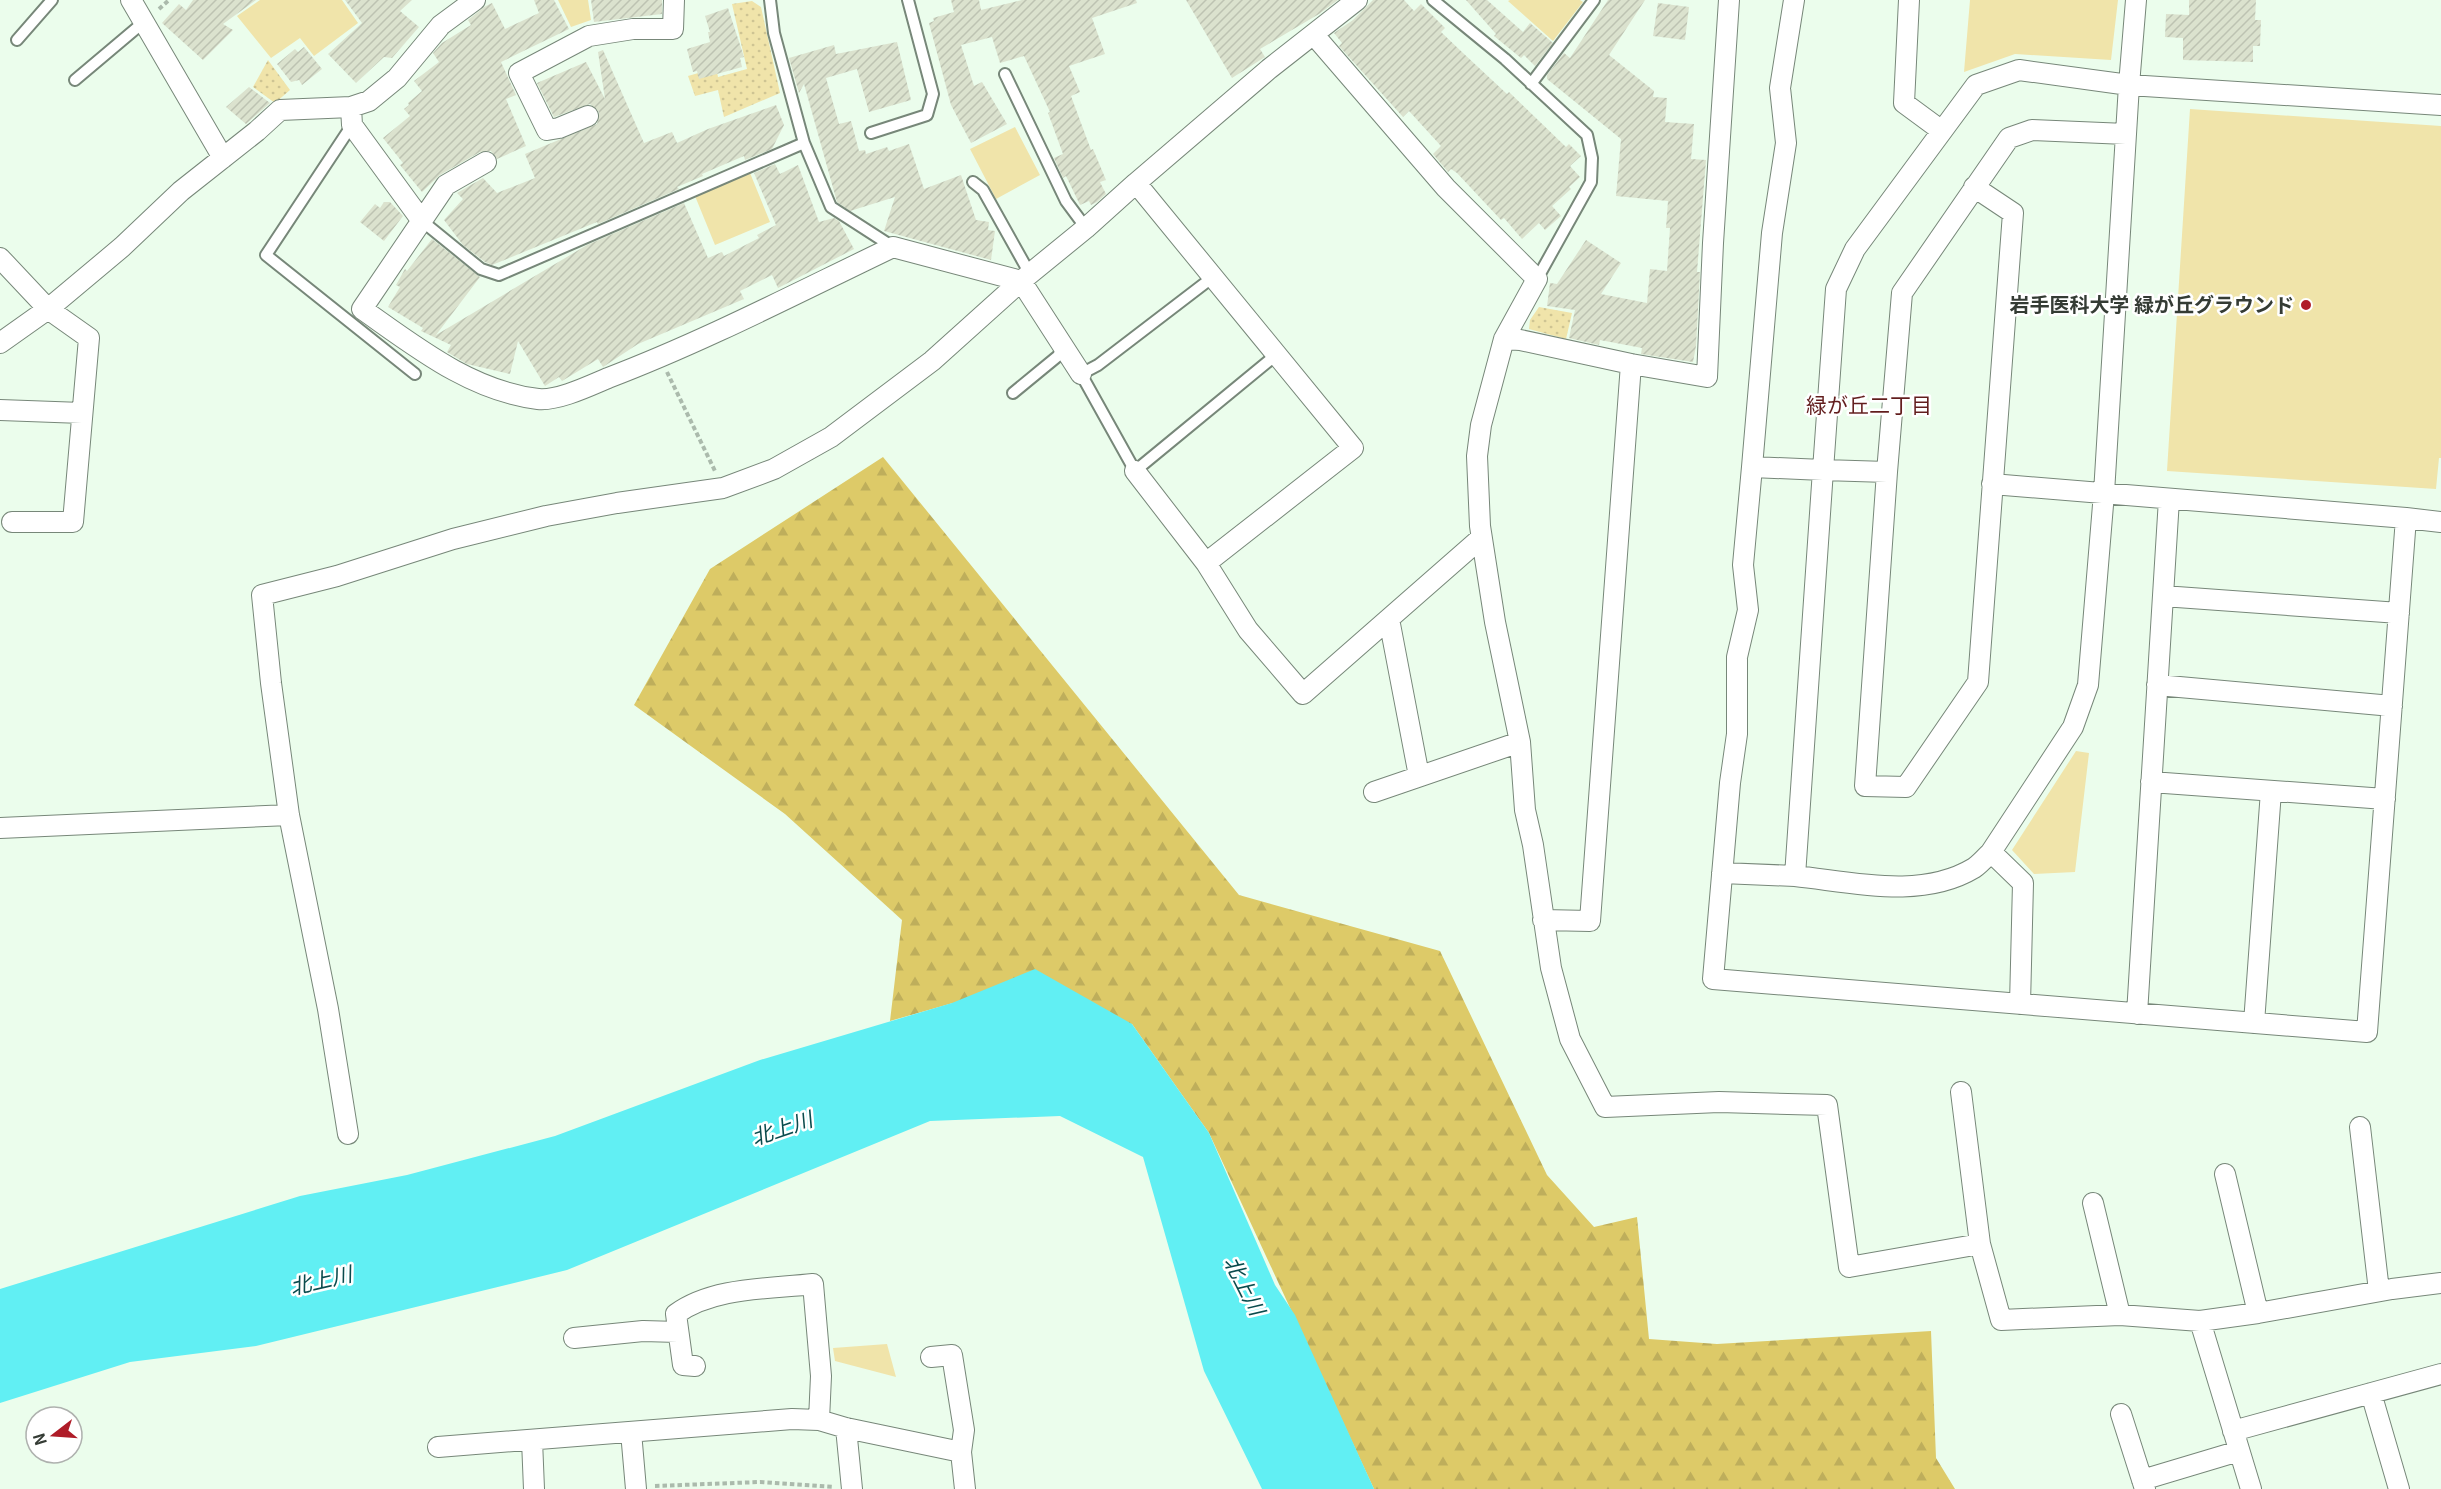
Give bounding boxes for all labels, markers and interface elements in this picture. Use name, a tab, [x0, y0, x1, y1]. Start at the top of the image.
place label: 岩手医科大学 緑が丘グラウンド	[2009, 289, 2294, 318]
marker: 岩手医科大学 緑が丘グラウンド	[2299, 298, 2313, 312]
district label: 緑が丘二丁目	[1806, 389, 1932, 419]
water label: 北上川	[747, 1102, 818, 1152]
water label: 北上川	[1218, 1250, 1274, 1322]
water label: 北上川	[286, 1257, 357, 1301]
north arrow	[24, 1405, 84, 1465]
text: N	[25, 1430, 52, 1449]

